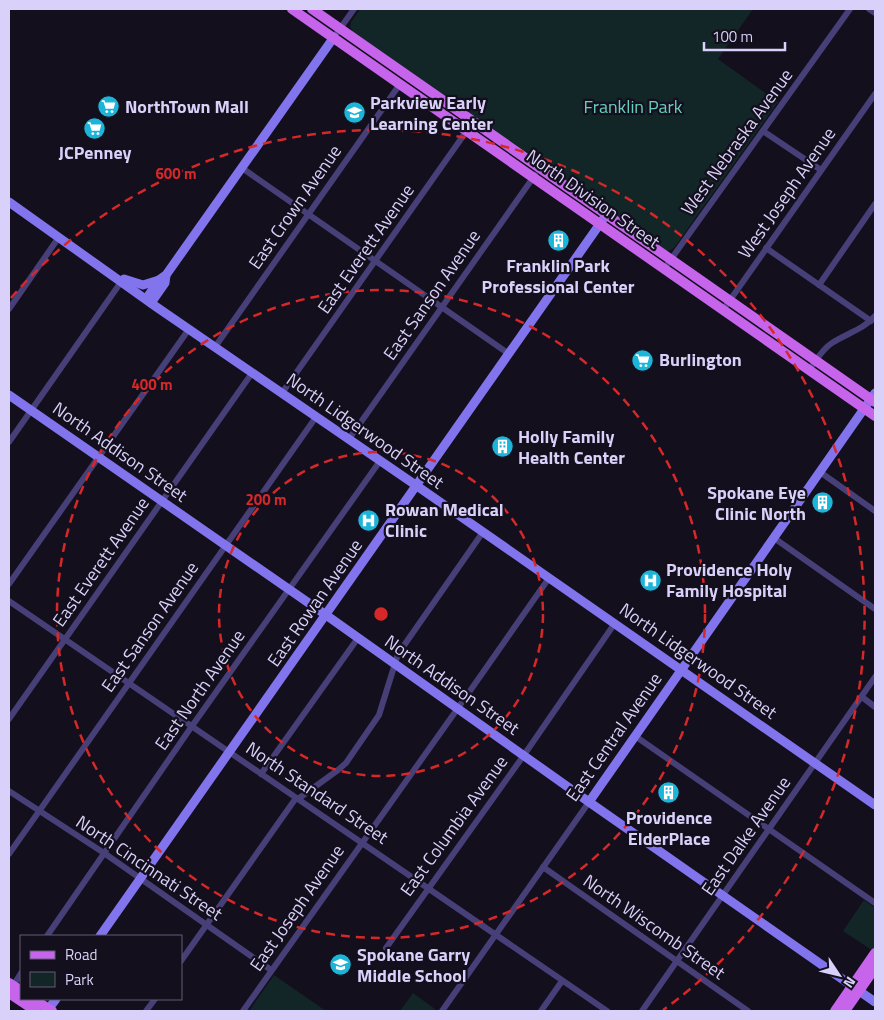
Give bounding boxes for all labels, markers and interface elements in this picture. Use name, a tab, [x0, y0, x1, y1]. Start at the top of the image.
scale bar	[704, 20, 785, 52]
text: 100 m	[712, 25, 753, 48]
street label: West Nebraska Avenue	[674, 63, 799, 221]
place label: Parkview Early Learning Center	[370, 89, 493, 137]
place label: NorthTown Mall	[125, 93, 249, 120]
park label: Franklin Park	[584, 93, 683, 120]
supermarket icon: NorthTown Mall	[97, 95, 121, 119]
school or university icon: Parkview Early Learning Center	[342, 101, 366, 125]
supermarket icon: JCPenney	[83, 116, 107, 140]
street label: West Joseph Avenue	[731, 122, 842, 264]
place label: JCPenney	[59, 139, 131, 166]
street label: East Crown Avenue	[242, 139, 348, 274]
street label: North Division Street	[521, 142, 666, 255]
text: 600 m	[155, 162, 197, 185]
street label: East Everett Avenue	[311, 178, 421, 319]
street label: East Sanson Avenue	[376, 224, 487, 365]
building icon: Franklin Park Professional Center	[546, 229, 570, 253]
place label: Franklin Park Professional Center	[482, 252, 635, 300]
place label: Burlington	[659, 346, 742, 373]
supermarket icon: Burlington	[631, 348, 655, 372]
street label: North Lidgerwood Street	[281, 366, 450, 496]
text: 400 m	[131, 373, 173, 396]
street label: North Addison Street	[47, 395, 194, 509]
place label: Holly Family Health Center	[518, 423, 625, 471]
building icon: Holly Family Health Center	[490, 435, 514, 459]
place label: Spokane Eye Clinic North	[707, 479, 806, 527]
text: 200 m	[245, 488, 287, 511]
street label: East Everett Avenue	[46, 491, 156, 632]
building icon: Spokane Eye Clinic North	[810, 491, 834, 515]
place label: Rowan Medical Clinic	[385, 496, 504, 544]
hospital icon: Rowan Medical Clinic	[357, 508, 381, 532]
street label: East Rowan Avenue	[260, 533, 369, 672]
street label: East Sanson Avenue	[94, 556, 205, 697]
place label: Providence Holy Family Hospital	[666, 556, 792, 604]
hospital icon: Providence Holy Family Hospital	[638, 568, 662, 592]
street label: North Lidgerwood Street	[614, 596, 783, 726]
centre of rings	[372, 605, 390, 623]
street label: East North Avenue	[148, 624, 251, 755]
street label: North Addison Street	[379, 628, 526, 742]
street label: East Central Avenue	[559, 667, 668, 807]
street label: North Standard Street	[241, 735, 395, 851]
street label: East Columbia Avenue	[393, 750, 514, 902]
street label: East Dalke Avenue	[694, 771, 797, 901]
building icon: Providence ElderPlace	[657, 781, 681, 805]
place label: Providence ElderPlace	[626, 804, 712, 852]
street label: North Cincinnati Street	[70, 808, 229, 927]
street label: East Joseph Avenue	[243, 839, 350, 977]
street label: North Wiscomb Street	[578, 867, 731, 986]
legend	[20, 935, 182, 1000]
place label: Spokane Garry Middle School	[357, 941, 470, 989]
text: Road	[65, 943, 97, 966]
north arrow	[814, 950, 864, 1000]
school or university icon: Spokane Garry Middle School	[329, 953, 353, 977]
text: Park	[65, 968, 94, 991]
text: N	[839, 973, 861, 993]

